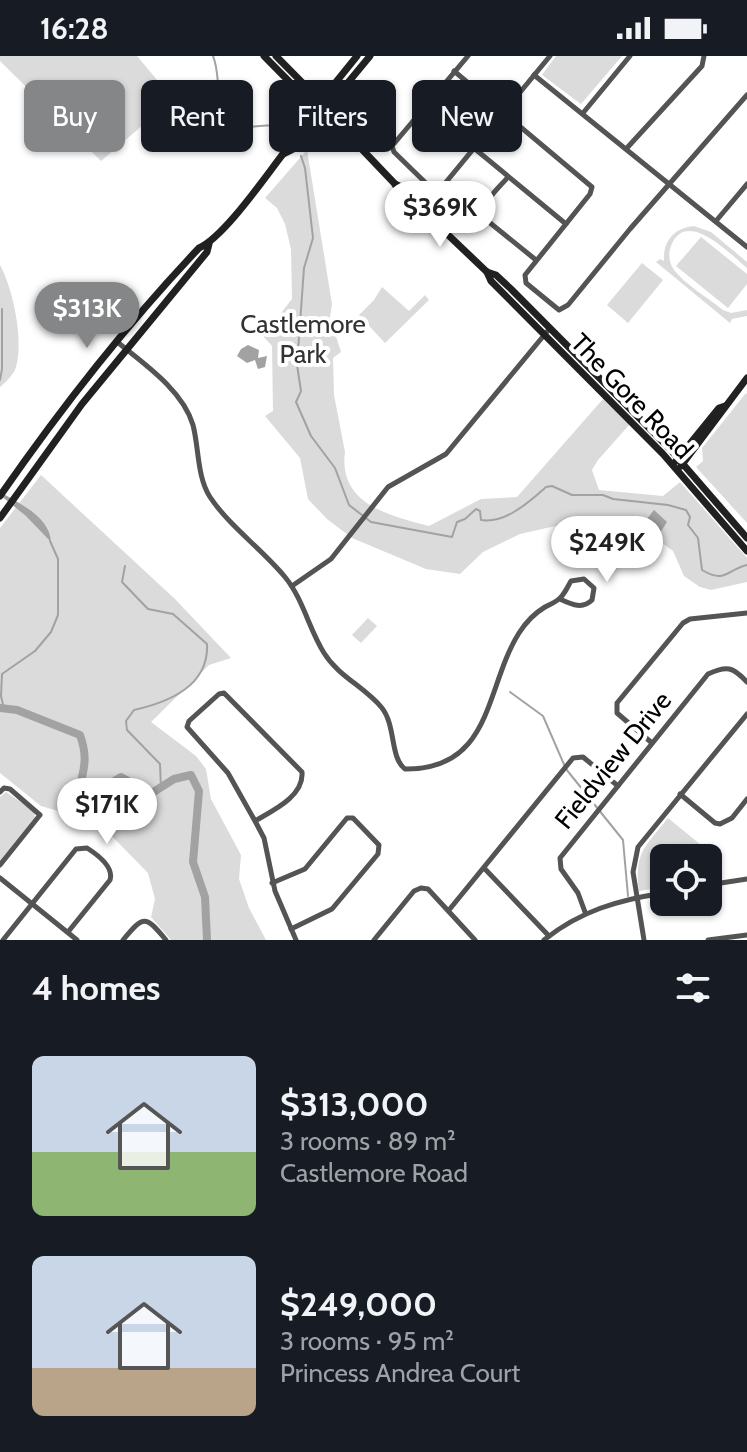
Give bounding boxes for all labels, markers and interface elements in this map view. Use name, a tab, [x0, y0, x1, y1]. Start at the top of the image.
text: 16:28	[40, 10, 109, 47]
chip: Buy	[24, 80, 125, 152]
chip: Rent	[141, 80, 253, 152]
chip: Filters	[269, 80, 396, 152]
chip: New	[412, 80, 522, 152]
pin: $369K	[384, 181, 496, 249]
text: $369K	[403, 191, 477, 223]
pin: $313K	[31, 282, 143, 350]
text: $313K	[52, 292, 122, 324]
park label: Castlemore Park	[240, 308, 366, 370]
street label: The Gore Road	[564, 327, 700, 465]
pin: $249K	[551, 516, 663, 584]
text: $249K	[569, 526, 645, 558]
street label: Fieldview Drive	[548, 685, 678, 835]
pin: $171K	[51, 778, 163, 846]
text: $171K	[75, 788, 139, 820]
map controls	[650, 844, 722, 916]
button: locate	[650, 844, 722, 916]
icon: filters	[671, 966, 715, 1010]
text: 4 homes	[32, 967, 160, 1009]
text: $313,000	[280, 1083, 429, 1125]
icon: home	[96, 1088, 192, 1184]
text: 3 rooms · 89 m²	[280, 1125, 456, 1157]
text: Castlemore Road	[280, 1157, 468, 1189]
text: $249,000	[280, 1283, 437, 1325]
icon: home	[96, 1288, 192, 1384]
text: 3 rooms · 95 m²	[280, 1325, 454, 1357]
text: Princess Andrea Court	[280, 1357, 520, 1389]

